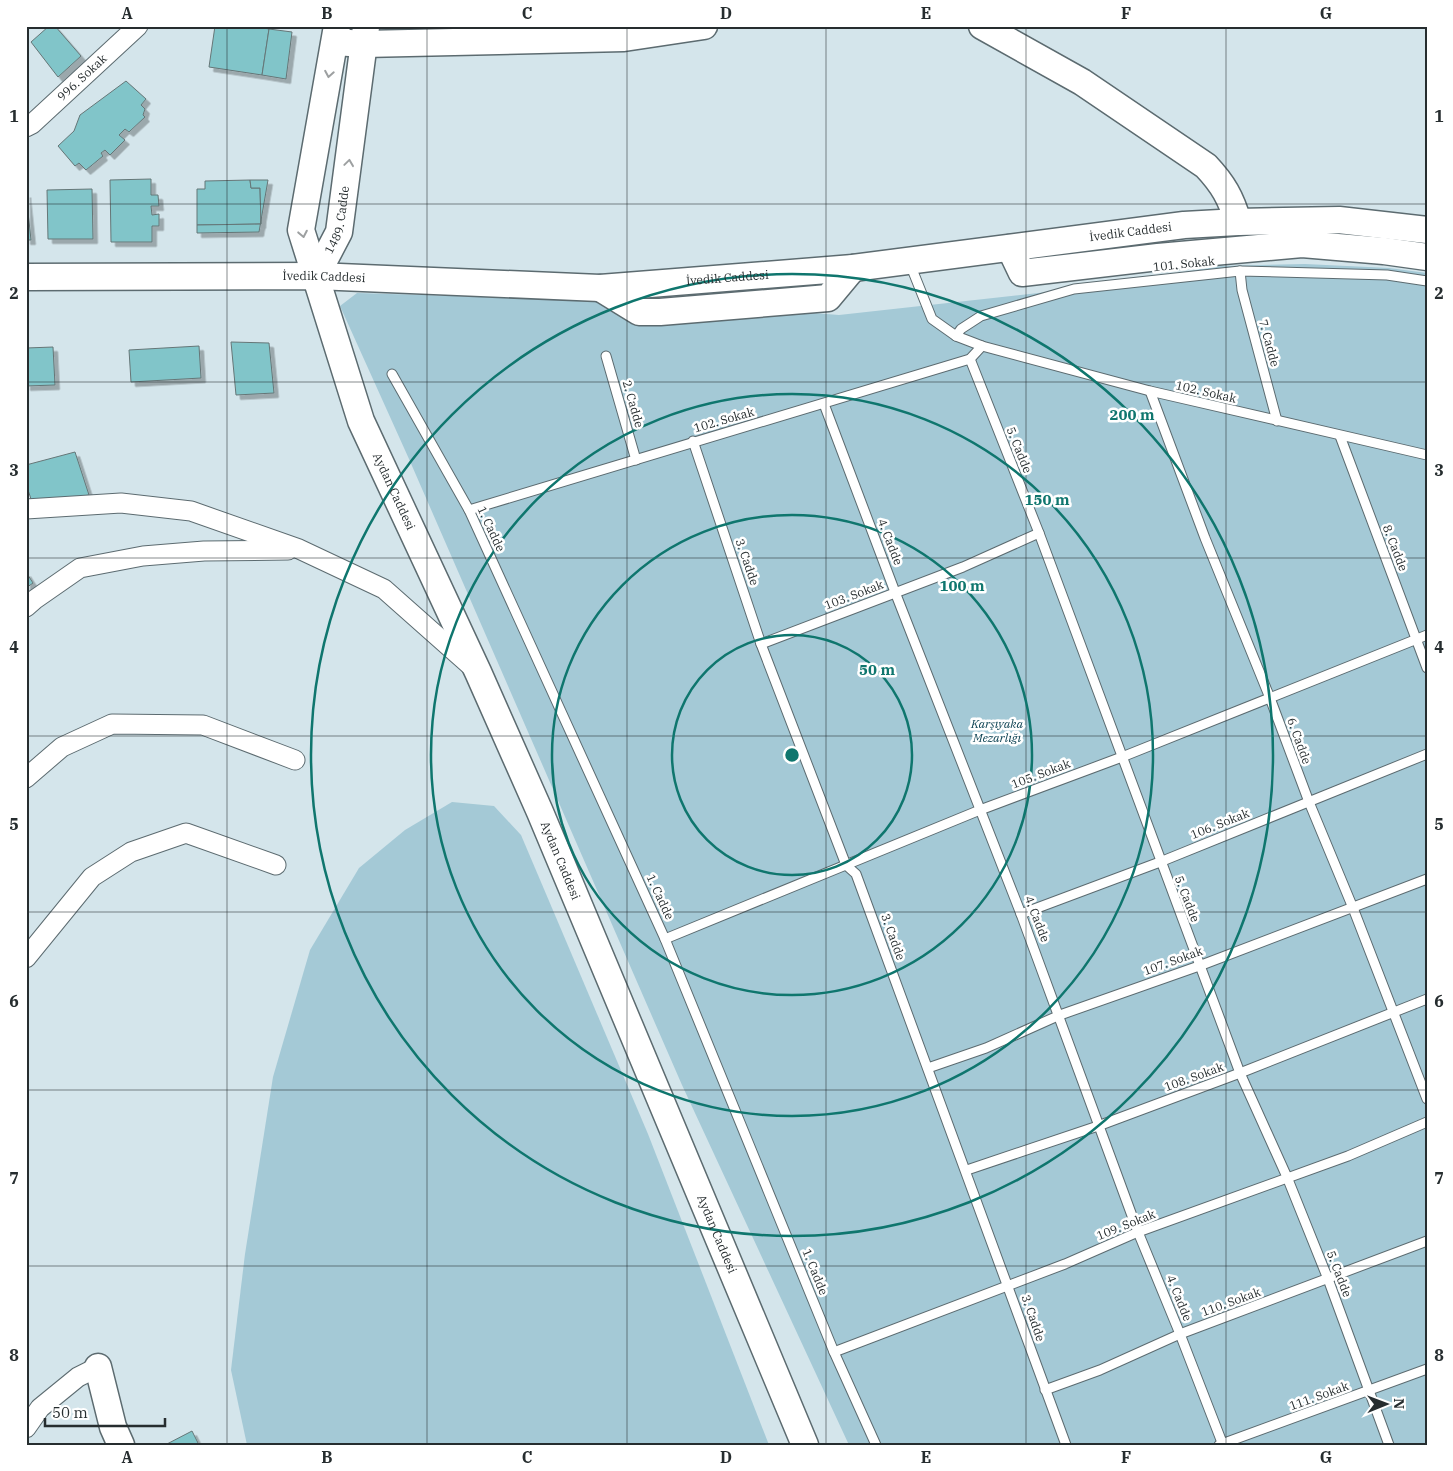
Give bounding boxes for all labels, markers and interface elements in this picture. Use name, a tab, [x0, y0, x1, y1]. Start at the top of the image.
text: A	[121, 3, 133, 23]
text: B	[321, 3, 333, 23]
text: C	[522, 3, 532, 23]
text: D	[720, 3, 732, 23]
text: E	[921, 3, 931, 23]
text: F	[1121, 3, 1131, 23]
text: G	[1320, 3, 1332, 23]
street label: 996. Sokak	[54, 51, 110, 104]
one-way arrow	[324, 70, 334, 79]
text: 1	[9, 106, 19, 126]
text: 1	[1434, 106, 1444, 126]
one-way arrow	[343, 159, 353, 168]
street label: 1489. Cadde	[321, 185, 352, 256]
street label: İvedik Caddesi	[1089, 219, 1173, 244]
one-way arrow	[298, 230, 308, 238]
street label: 101. Sokak	[1152, 253, 1216, 274]
street label: İvedik Caddesi	[685, 267, 769, 288]
street label: İvedik Caddesi	[283, 268, 366, 285]
text: 2	[9, 283, 19, 303]
text: 2	[1434, 283, 1444, 303]
street label: 7. Cadde	[1256, 318, 1283, 368]
street label: 102. Sokak	[1174, 377, 1238, 406]
street label: 2. Cadde	[620, 379, 647, 429]
street label: 102. Sokak	[692, 404, 756, 435]
text: 200 m	[1109, 405, 1155, 424]
street label: 5. Cadde	[1003, 425, 1035, 475]
street label: Aydan Caddesi	[370, 450, 419, 532]
text: 3	[9, 460, 19, 480]
text: 3	[1434, 460, 1444, 480]
text: 150 m	[1024, 490, 1070, 509]
street label: 1. Cadde	[474, 504, 508, 554]
street label: 4. Cadde	[875, 517, 906, 567]
street label: 8. Cadde	[1380, 523, 1411, 573]
street label: 3. Cadde	[732, 536, 762, 587]
street label: 103. Sokak	[822, 576, 885, 613]
text: 100 m	[939, 576, 985, 595]
text: 4	[9, 637, 19, 657]
text: 4	[1434, 637, 1444, 657]
text: 50 m	[859, 660, 895, 679]
street label: 6. Cadde	[1284, 715, 1315, 766]
park label: Karşıyaka Mezarlığı	[970, 716, 1024, 745]
centre of rings	[783, 746, 801, 764]
street label: 105. Sokak	[1009, 755, 1072, 792]
street label: 106. Sokak	[1188, 805, 1251, 842]
text: 5	[9, 814, 19, 834]
text: 5	[1434, 814, 1444, 834]
street label: Aydan Caddesi	[538, 819, 584, 902]
street label: 1. Cadde	[643, 872, 677, 922]
street label: 5. Cadde	[1172, 874, 1203, 924]
street label: 4. Cadde	[1022, 894, 1053, 944]
street label: 3. Cadde	[878, 911, 909, 962]
street label: 107. Sokak	[1141, 943, 1205, 978]
text: 6	[9, 991, 19, 1011]
text: 6	[1434, 991, 1444, 1011]
street label: 108. Sokak	[1162, 1059, 1226, 1094]
text: 7	[9, 1168, 19, 1188]
text: 7	[1434, 1168, 1444, 1188]
street label: Aydan Caddesi	[694, 1192, 740, 1276]
street label: 109. Sokak	[1094, 1206, 1157, 1243]
street label: 1. Cadde	[799, 1247, 831, 1297]
street label: 5. Cadde	[1324, 1249, 1355, 1299]
street label: 4. Cadde	[1163, 1273, 1195, 1323]
street label: 110. Sokak	[1199, 1284, 1263, 1319]
street label: 3. Cadde	[1018, 1292, 1048, 1343]
text: 8	[9, 1345, 19, 1365]
text: 8	[1434, 1345, 1444, 1365]
street label: 111. Sokak	[1287, 1378, 1351, 1413]
north arrow	[1360, 1378, 1410, 1428]
scale bar	[45, 1396, 165, 1428]
text: N	[1390, 1398, 1408, 1409]
text: 50 m	[52, 1403, 88, 1422]
text: A	[121, 1447, 133, 1467]
text: B	[321, 1447, 333, 1467]
text: C	[522, 1447, 532, 1467]
text: D	[720, 1447, 732, 1467]
text: E	[921, 1447, 931, 1467]
text: F	[1121, 1447, 1131, 1467]
text: G	[1320, 1447, 1332, 1467]

